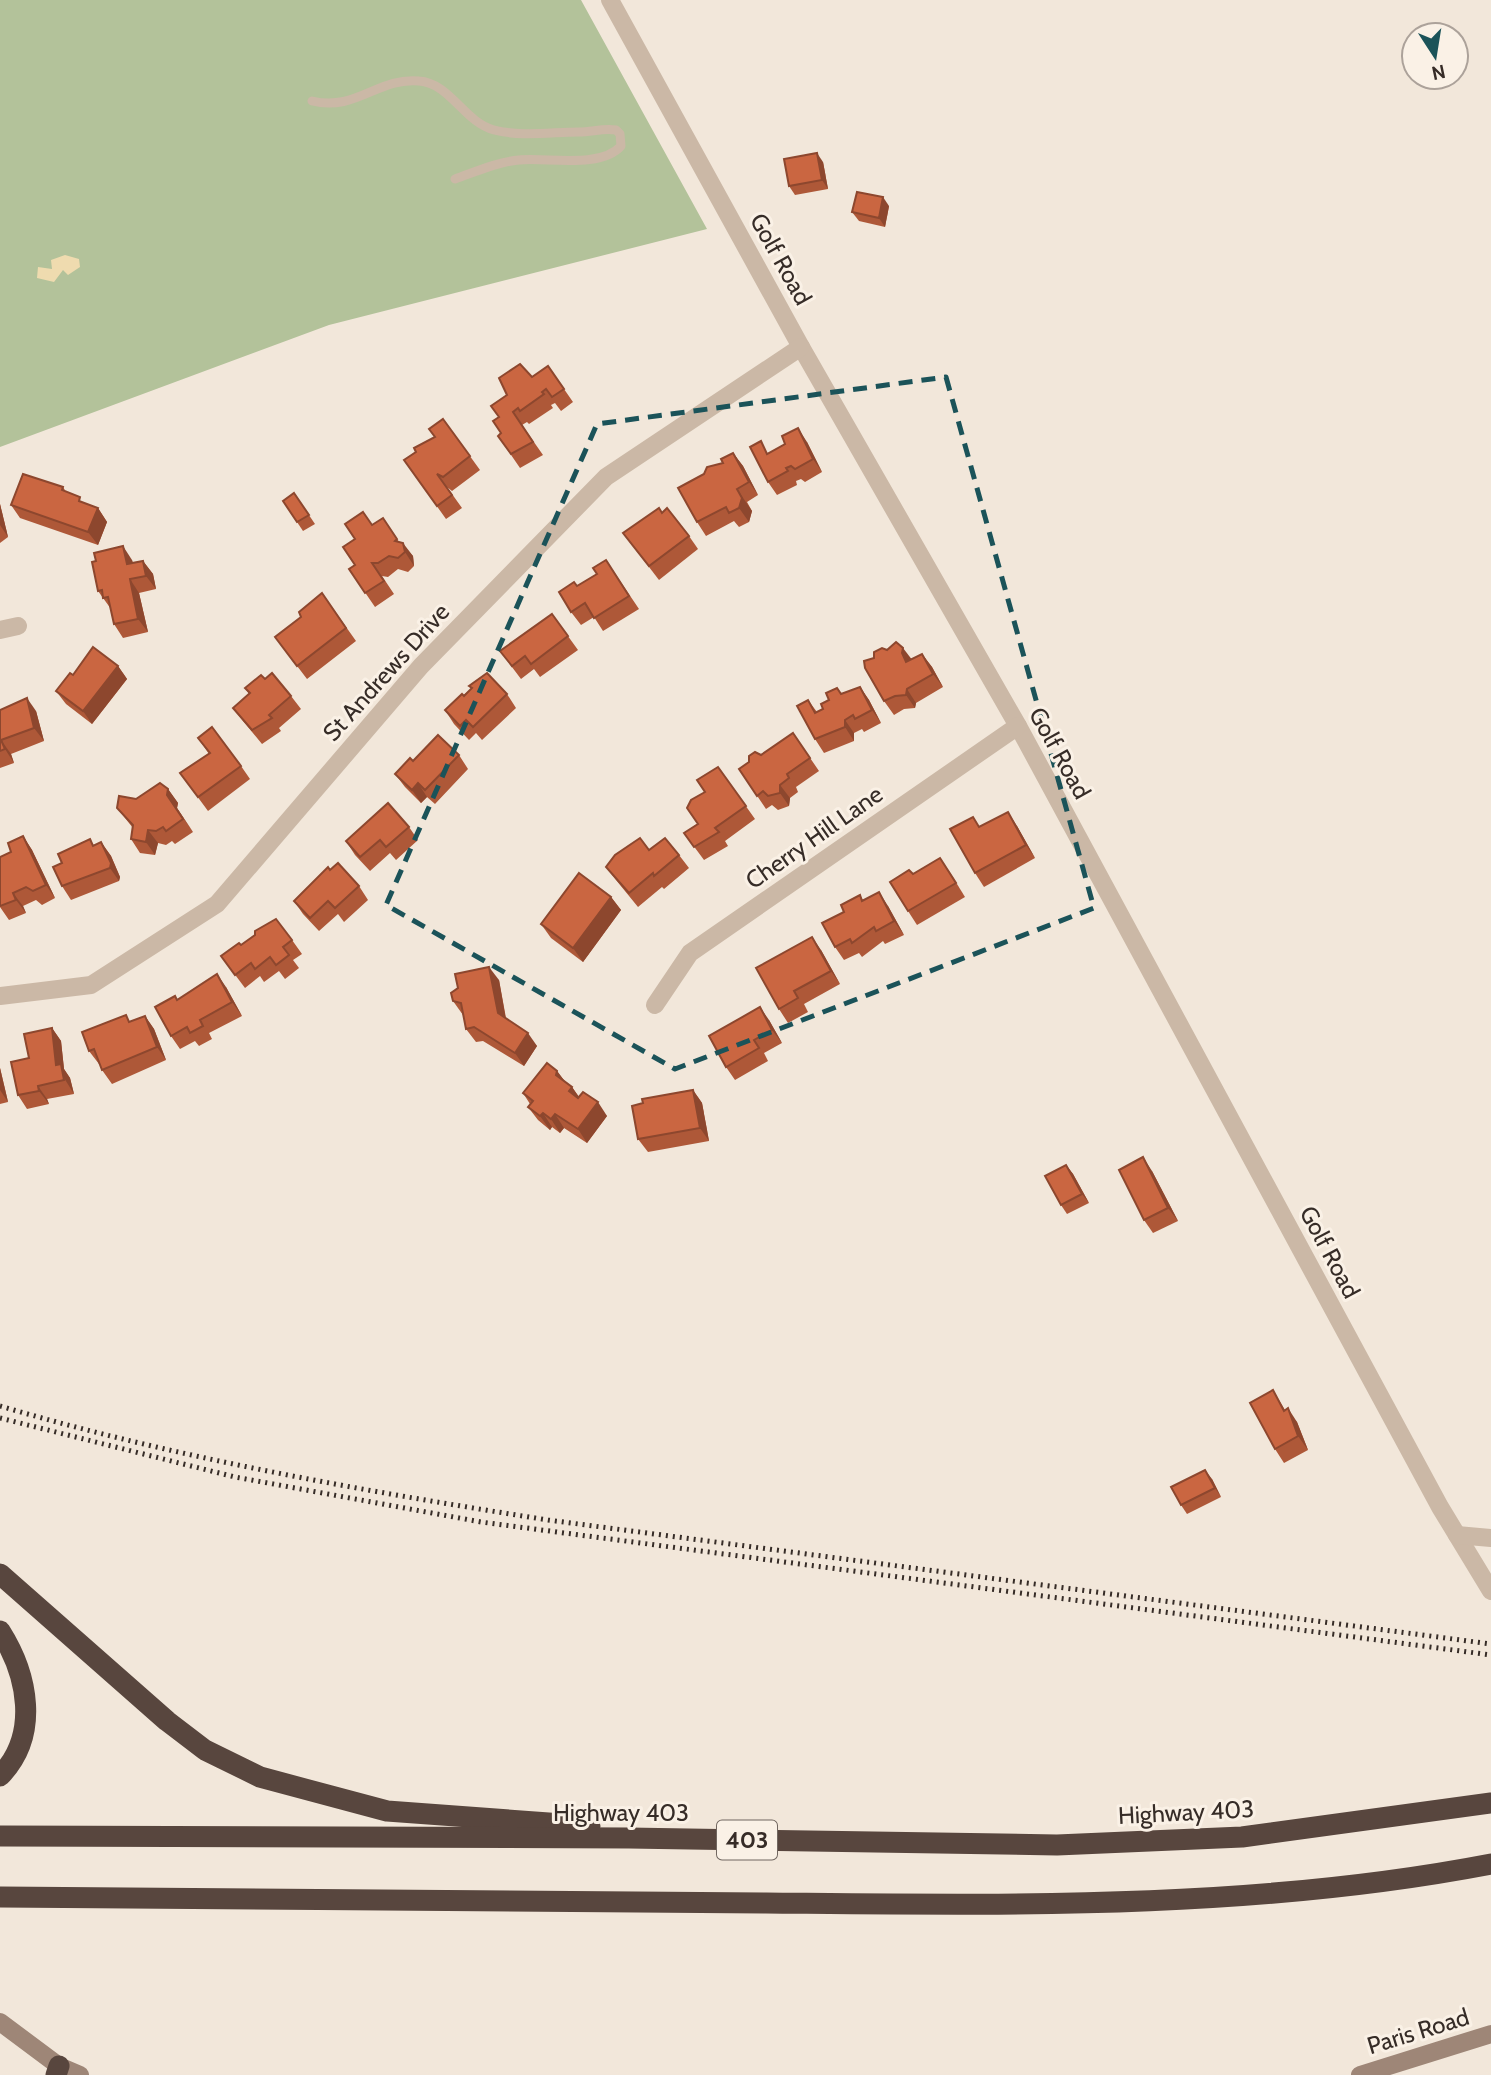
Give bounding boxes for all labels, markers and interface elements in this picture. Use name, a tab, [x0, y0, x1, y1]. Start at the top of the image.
north arrow	[1400, 21, 1470, 91]
text: N	[1429, 59, 1447, 85]
street label: Golf Road	[744, 208, 818, 310]
street label: St Andrews Drive	[317, 597, 455, 747]
street label: Golf Road	[1023, 702, 1097, 804]
street label: Cherry Hill Lane	[740, 779, 888, 895]
street label: Golf Road	[1294, 1201, 1366, 1303]
street label: Highway 403	[1117, 1794, 1255, 1830]
street label: Highway 403	[553, 1798, 689, 1827]
road number: 403	[717, 1820, 777, 1859]
street label: Paris Road	[1364, 2002, 1472, 2060]

